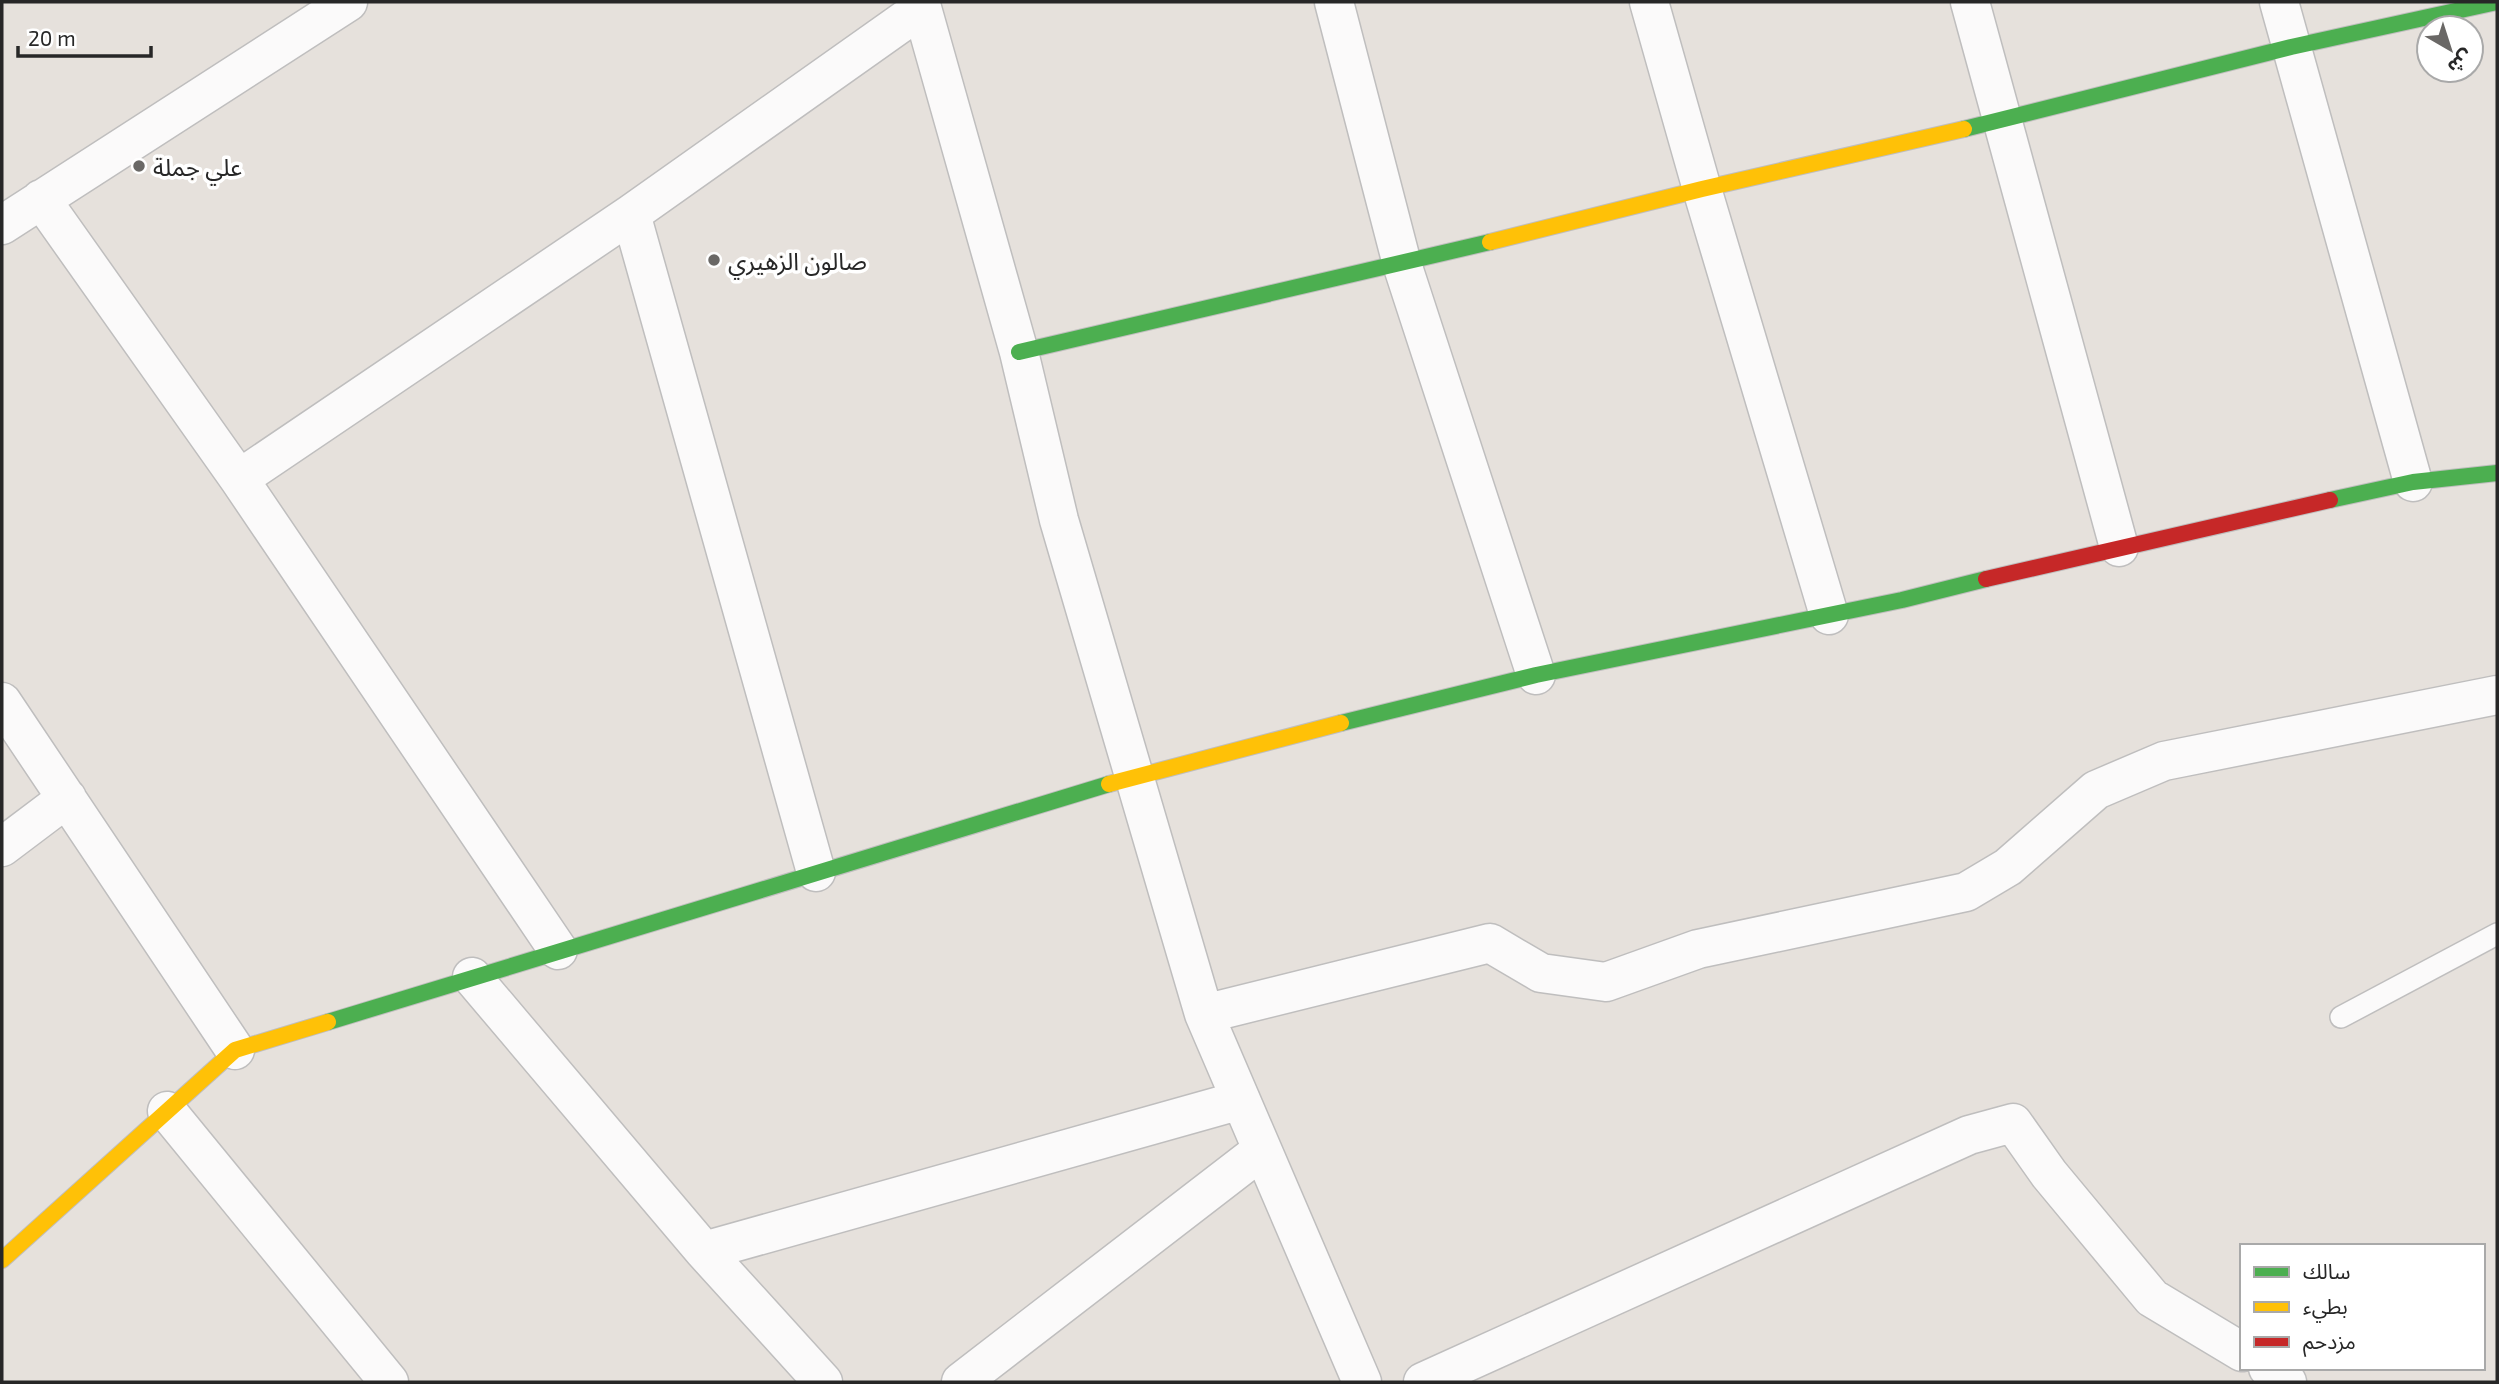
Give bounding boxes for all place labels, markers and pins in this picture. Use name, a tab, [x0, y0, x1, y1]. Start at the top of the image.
place label: علي جملة	[153, 152, 242, 186]
marker: علي جملة	[131, 158, 147, 174]
place label: صالون الزهيري	[728, 246, 867, 280]
marker: صالون الزهيري	[706, 252, 722, 268]

